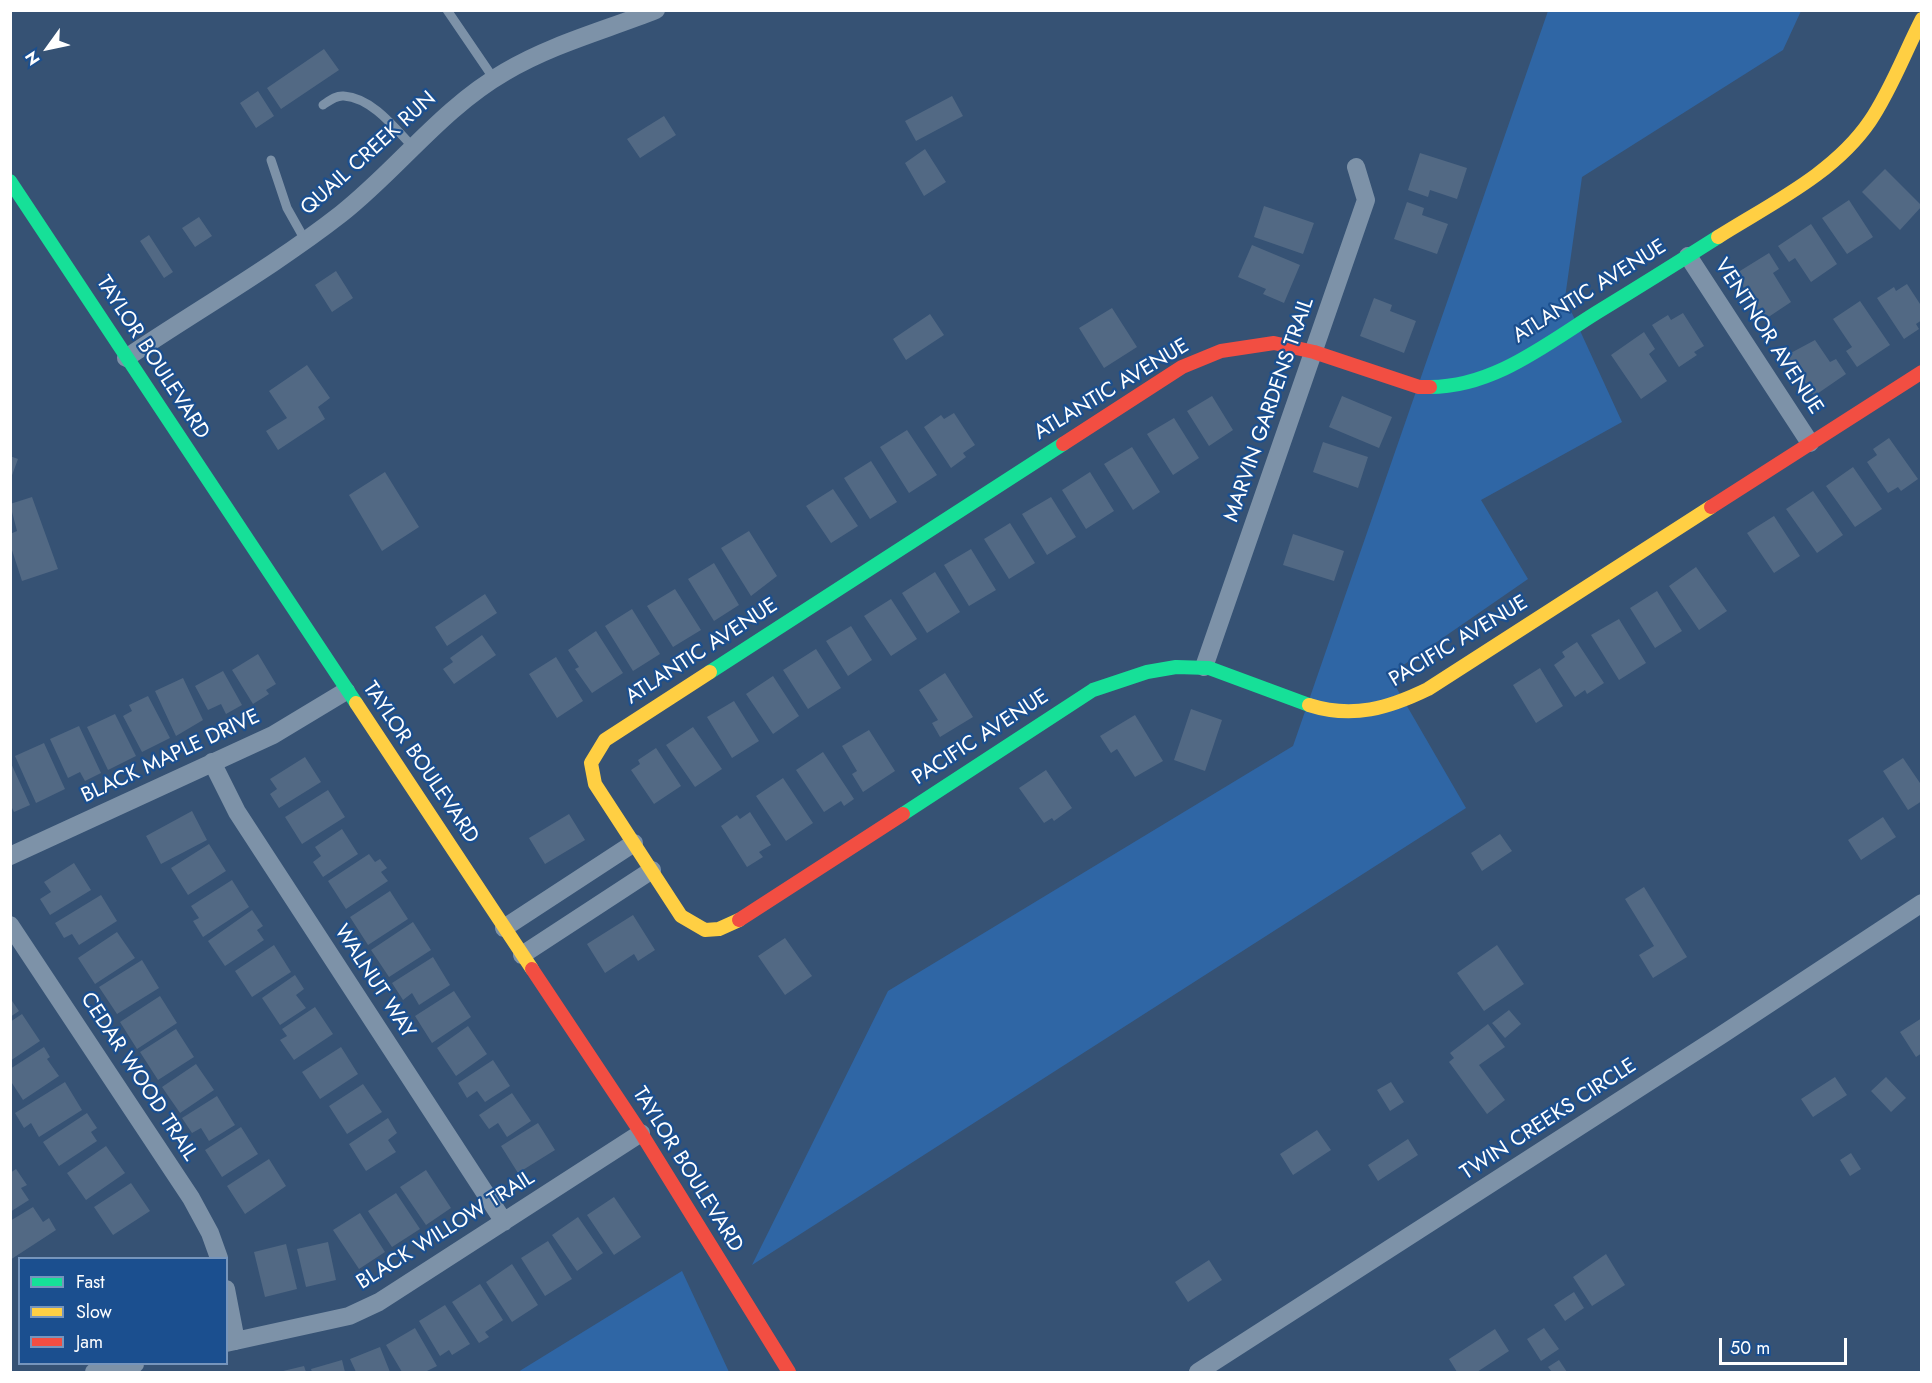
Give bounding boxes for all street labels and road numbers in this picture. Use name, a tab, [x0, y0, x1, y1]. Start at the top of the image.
street label: QUAIL CREEK RUN	[296, 87, 442, 221]
street label: ATLANTIC AVENUE	[1509, 235, 1671, 349]
street label: VENTNOR AVENUE	[1708, 254, 1828, 420]
street label: TAYLOR BOULEVARD	[90, 272, 214, 444]
street label: MARVIN GARDENS TRAIL	[1220, 295, 1320, 525]
street label: ATLANTIC AVENUE	[1030, 334, 1194, 446]
street label: PACIFIC AVENUE	[1385, 591, 1533, 693]
street label: ATLANTIC AVENUE	[621, 593, 783, 711]
street label: TAYLOR BOULEVARD	[357, 677, 483, 849]
street label: PACIFIC AVENUE	[908, 685, 1054, 791]
street label: BLACK MAPLE DRIVE	[78, 705, 264, 809]
street label: WALNUT WAY	[328, 920, 420, 1044]
street label: CEDAR WOOD TRAIL	[74, 988, 202, 1166]
street label: TWIN CREEKS CIRCLE	[1456, 1054, 1642, 1186]
street label: TAYLOR BOULEVARD	[626, 1083, 748, 1257]
street label: BLACK WILLOW TRAIL	[352, 1166, 540, 1296]

